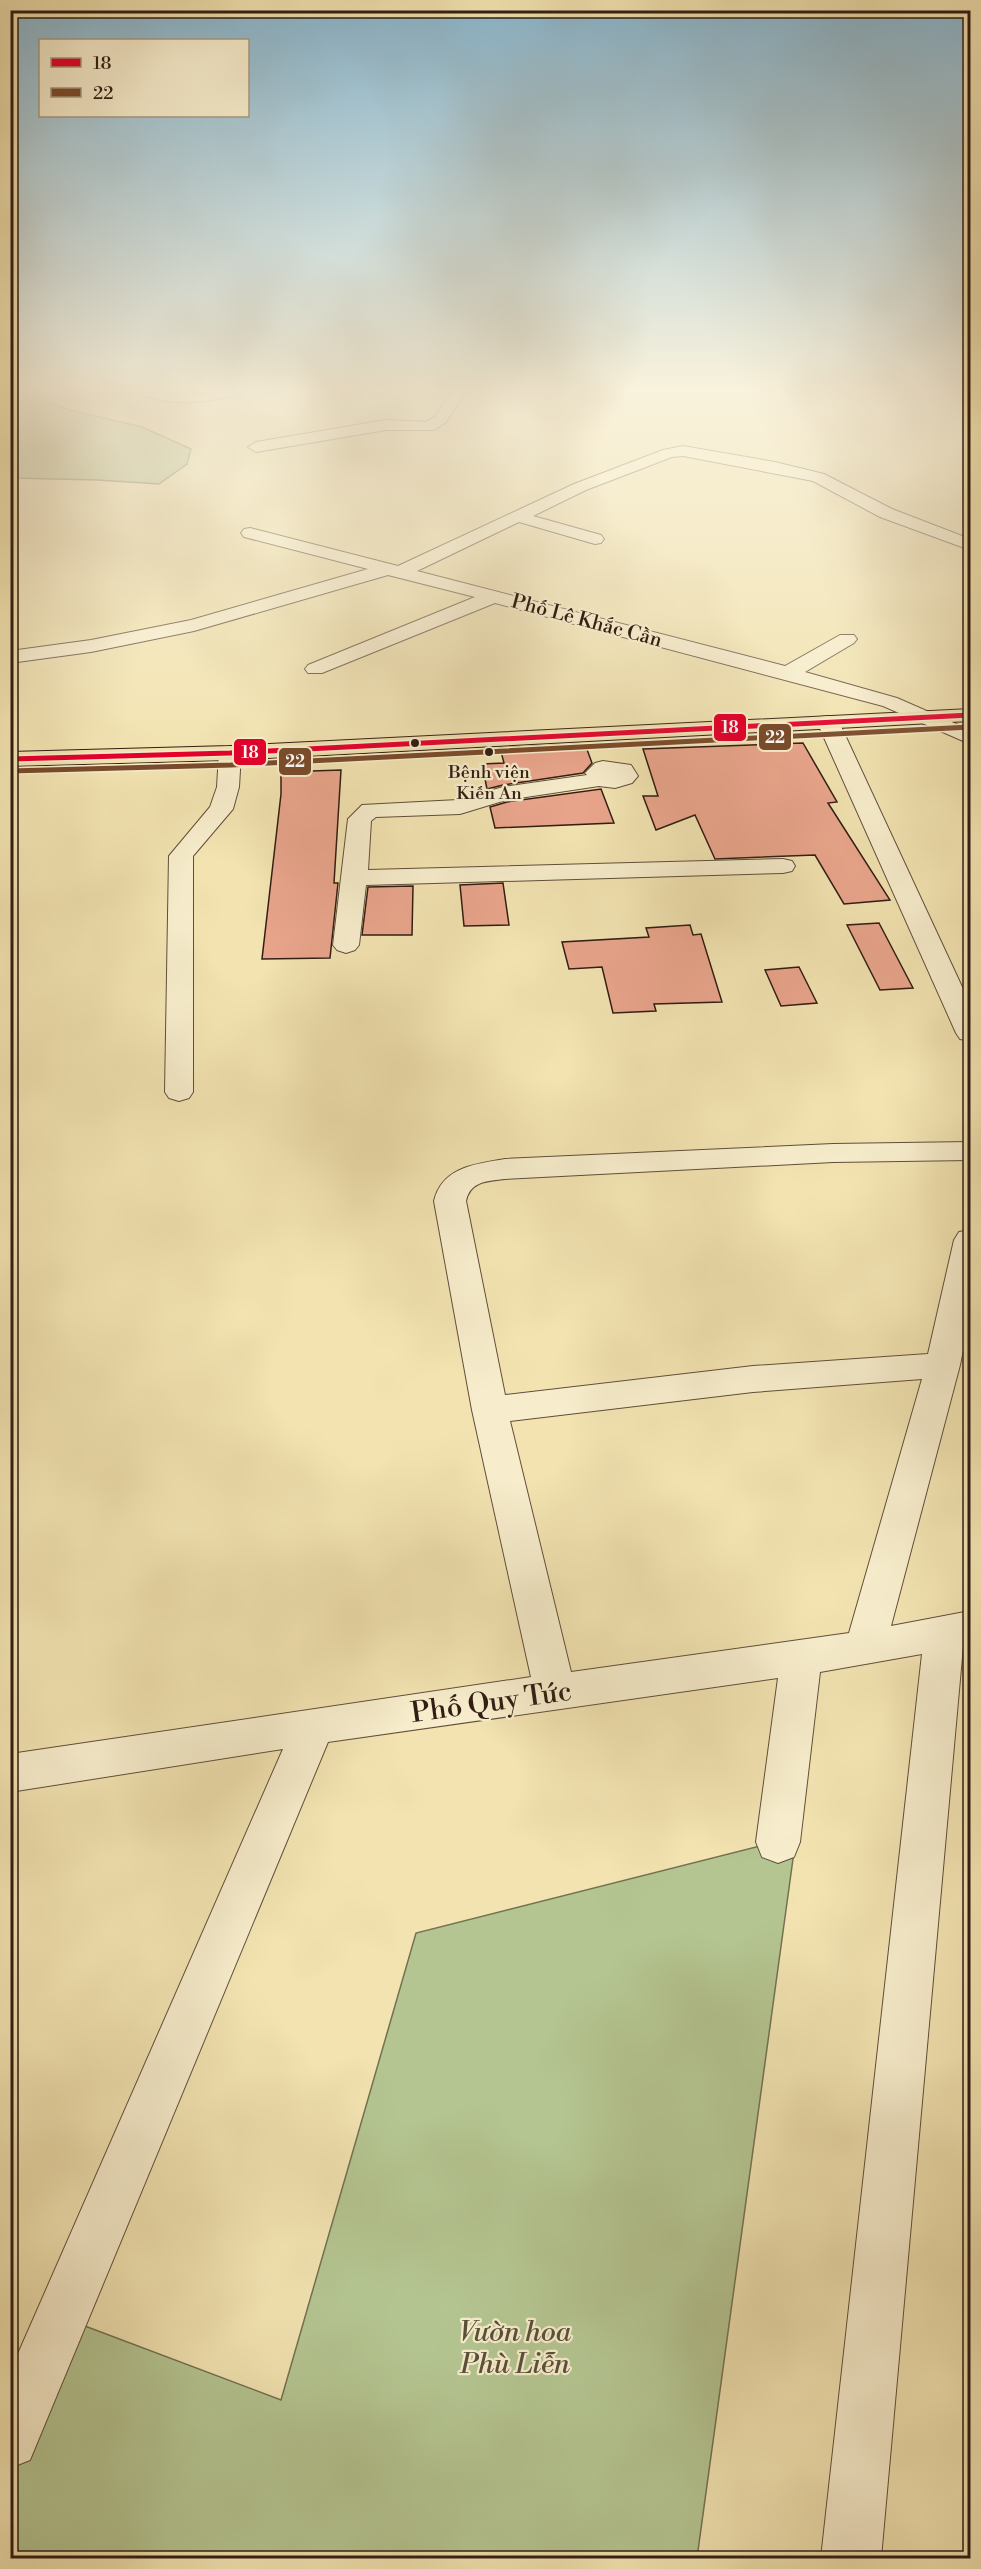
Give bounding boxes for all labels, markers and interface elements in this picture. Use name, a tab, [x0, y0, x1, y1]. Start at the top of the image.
legend	[39, 39, 249, 117]
text: 18	[93, 52, 111, 75]
text: 22	[93, 82, 114, 105]
street label: Phố Lê Khắc Cần	[508, 589, 665, 654]
line badge: 18	[713, 713, 747, 742]
text: 18	[721, 718, 739, 738]
line badge: 22	[758, 723, 792, 751]
text: 22	[765, 728, 785, 748]
unlabelled marker	[409, 737, 421, 749]
line badge: 18	[233, 738, 267, 766]
text: 18	[241, 743, 259, 763]
marker: Bệnh viện Kiến An	[483, 746, 495, 758]
line badge: 22	[278, 747, 312, 776]
text: 22	[285, 752, 305, 772]
place label: Bệnh viện Kiến An	[447, 761, 530, 805]
street label: Phố Quy Tức	[409, 1674, 574, 1731]
park label: Vườn hoa Phù Liễn	[459, 2315, 572, 2382]

